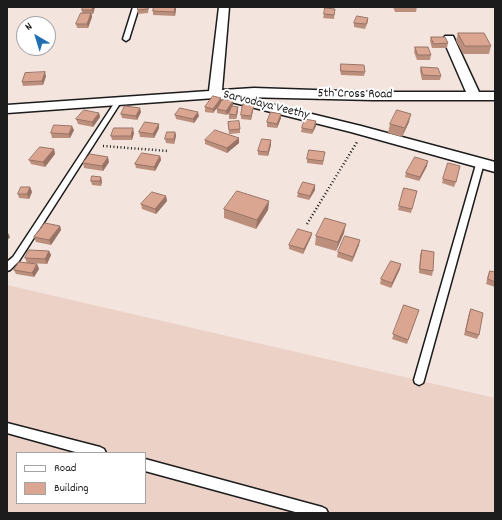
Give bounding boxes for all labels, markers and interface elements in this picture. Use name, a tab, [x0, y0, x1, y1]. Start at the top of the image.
north arrow	[16, 16, 56, 56]
text: N	[22, 19, 36, 35]
street label: 5th Cross Road	[317, 87, 393, 103]
street label: Sarvodaya Veethy	[221, 88, 311, 124]
legend	[16, 452, 146, 504]
text: Road	[54, 460, 76, 477]
text: Building	[54, 480, 89, 497]

